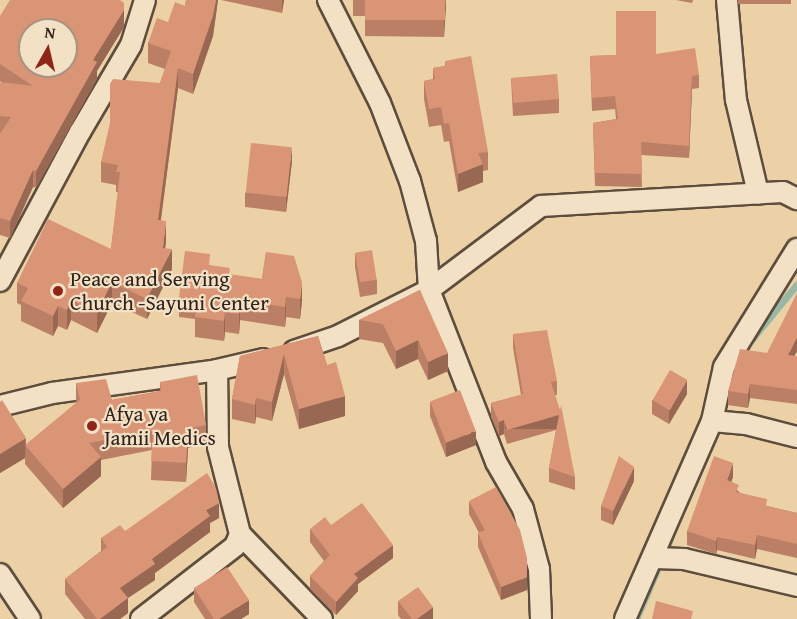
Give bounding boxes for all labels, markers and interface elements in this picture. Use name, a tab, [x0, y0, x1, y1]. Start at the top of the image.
north arrow	[18, 18, 78, 78]
text: N	[43, 20, 57, 45]
place label: Peace and Serving Church -Sayuni Center	[70, 266, 269, 316]
marker: Peace and Serving Church -Sayuni Center	[51, 284, 65, 298]
place label: Afya ya Jamii Medics	[104, 401, 216, 451]
marker: Afya ya Jamii Medics	[85, 419, 99, 433]

